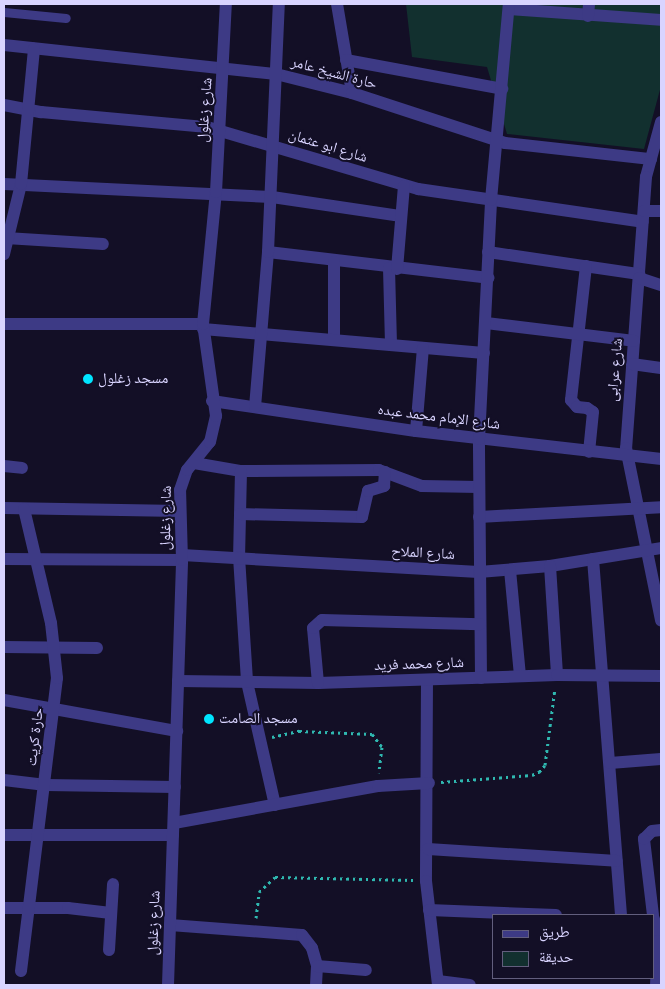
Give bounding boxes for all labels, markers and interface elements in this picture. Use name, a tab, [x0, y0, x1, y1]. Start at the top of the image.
street label: حارة الشيخ عامر	[289, 53, 379, 93]
street label: شارع زغلول	[194, 77, 216, 143]
street label: شارع ابو عثمان	[286, 125, 370, 167]
street label: شارع عرابى	[603, 338, 627, 402]
place label: مسجد زغلول	[98, 370, 168, 388]
marker: مسجد زغلول	[82, 373, 94, 385]
street label: شارع الإمام محمد عبده	[377, 401, 501, 433]
street label: شارع زغلول	[156, 485, 176, 551]
street label: شارع الملاح	[391, 542, 455, 564]
street label: شارع محمد فريد	[374, 653, 464, 675]
street label: حارة كريت	[23, 707, 47, 767]
place label: مسجد الصامت	[219, 710, 298, 728]
marker: مسجد الصامت	[203, 713, 215, 725]
street label: شارع زغلول	[144, 890, 164, 956]
legend	[492, 914, 655, 979]
text: طريق	[539, 923, 570, 941]
text: حديقة	[539, 948, 573, 966]

